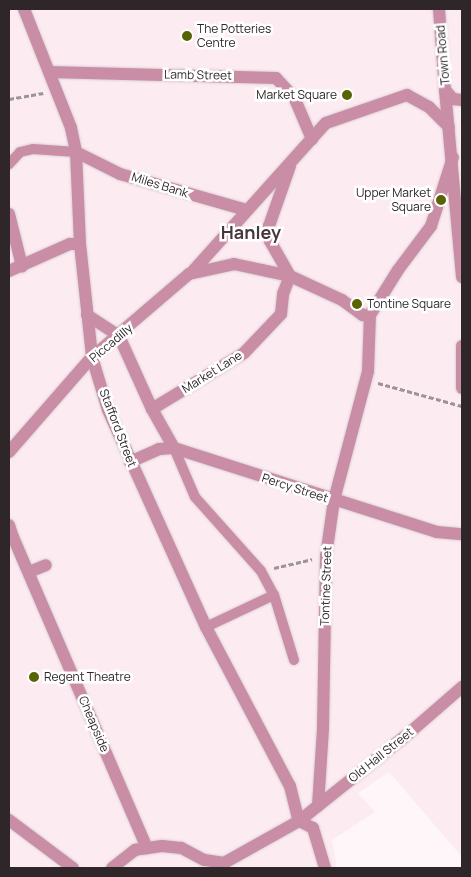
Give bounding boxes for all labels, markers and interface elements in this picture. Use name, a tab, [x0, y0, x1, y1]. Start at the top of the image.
place label: The Potteries Centre	[197, 22, 271, 50]
street label: Town Road	[433, 24, 453, 86]
marker: The Potteries Centre	[181, 30, 193, 42]
street label: Lamb Street	[164, 67, 232, 83]
place label: Market Square	[256, 88, 337, 102]
marker: Market Square	[341, 89, 353, 101]
street label: Miles Bank	[130, 170, 190, 200]
place label: Upper Market Square	[356, 186, 431, 214]
marker: Upper Market Square	[435, 194, 447, 206]
district label: Hanley	[221, 221, 281, 243]
place label: Tontine Square	[367, 297, 451, 311]
marker: Tontine Square	[351, 298, 363, 310]
street label: Piccadilly	[87, 321, 135, 365]
street label: Market Lane	[179, 348, 245, 396]
street label: Stafford Street	[96, 387, 140, 469]
street label: Percy Street	[260, 471, 330, 505]
street label: Tontine Street	[317, 546, 335, 626]
place label: Regent Theatre	[44, 670, 131, 684]
marker: Regent Theatre	[28, 671, 40, 683]
street label: Cheapside	[76, 694, 112, 754]
street label: Old Hall Street	[346, 725, 416, 785]

